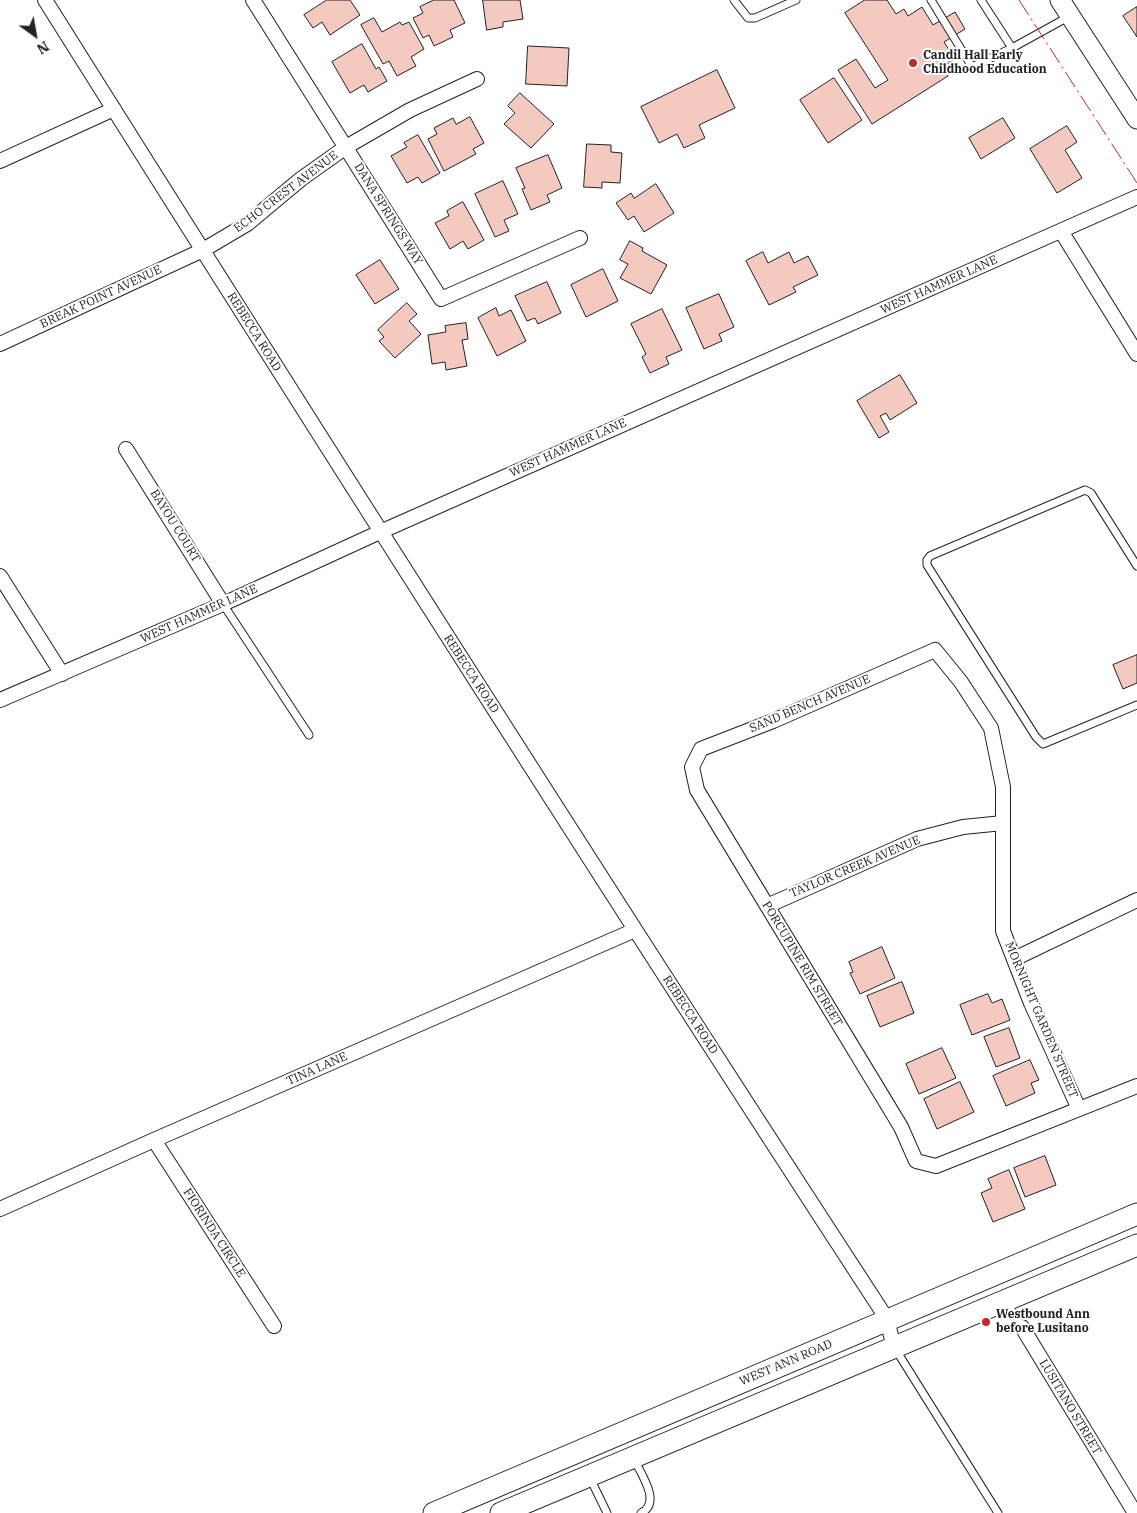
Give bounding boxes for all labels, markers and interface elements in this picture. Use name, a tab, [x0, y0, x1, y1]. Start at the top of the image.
north arrow	[10, 10, 60, 60]
text: N	[33, 37, 52, 58]
place label: Candil Hall Early Childhood Education	[923, 49, 1047, 77]
marker: Candil Hall Early Childhood Education	[907, 57, 919, 69]
street label: ECHO CREST AVENUE	[231, 148, 341, 236]
street label: DANA SPRINGS WAY	[351, 160, 425, 268]
street label: WEST HAMMER LANE	[878, 253, 1000, 317]
street label: BREAK POINT AVENUE	[38, 262, 164, 332]
street label: REBECCA ROAD	[224, 290, 284, 374]
street label: WEST HAMMER LANE	[507, 416, 629, 480]
street label: BAYOU COURT	[147, 487, 203, 565]
street label: WEST HAMMER LANE	[138, 582, 260, 646]
street label: REBECCA ROAD	[440, 632, 502, 716]
street label: SAND BENCH AVENUE	[747, 672, 873, 736]
street label: TAYLOR CREEK AVENUE	[788, 833, 922, 901]
street label: PORCUPINE RIM STREET	[759, 899, 845, 1029]
street label: MORNIGHT GARDEN STREET	[1001, 940, 1081, 1100]
street label: REBECCA ROAD	[659, 973, 721, 1057]
street label: TINA LANE	[285, 1049, 349, 1089]
street label: FIORINDA CIRCLE	[180, 1186, 248, 1280]
place label: Westbound Ann before Lusitano	[996, 1308, 1090, 1336]
marker: Westbound Ann before Lusitano	[980, 1316, 992, 1328]
street label: WEST ANN ROAD	[737, 1337, 835, 1389]
street label: LUSITANO STREET	[1036, 1357, 1104, 1457]

